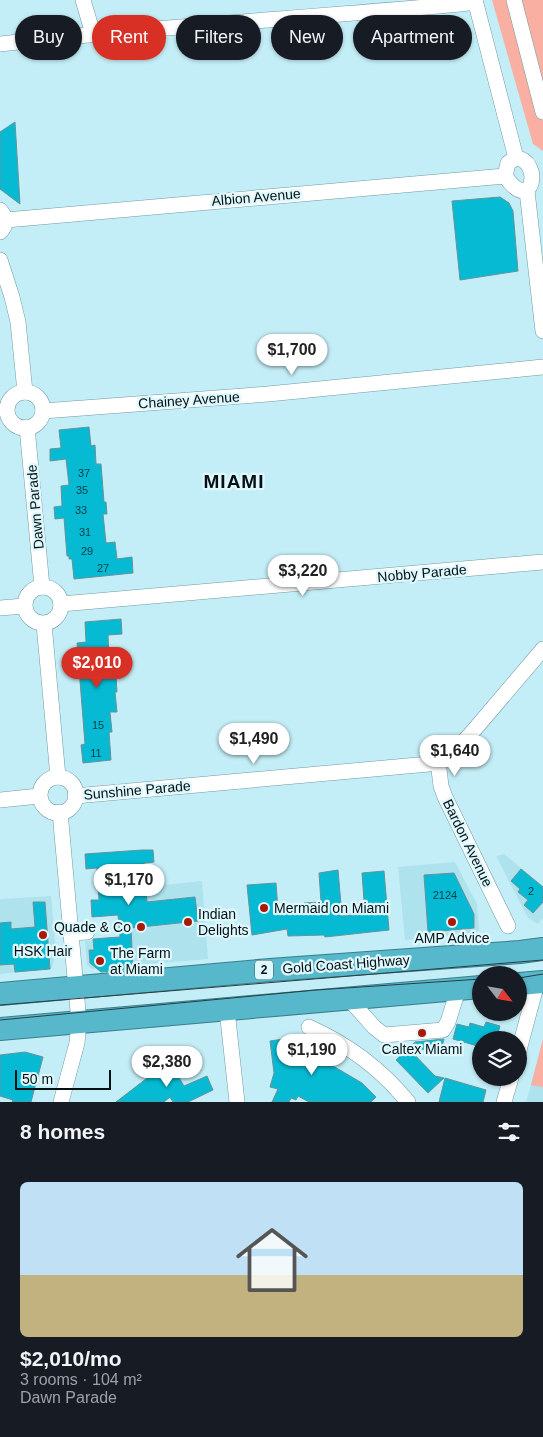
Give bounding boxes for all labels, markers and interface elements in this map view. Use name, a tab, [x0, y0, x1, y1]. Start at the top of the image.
chip: Buy	[15, 15, 82, 60]
chip: Rent	[92, 15, 166, 60]
chip: Filters	[176, 15, 261, 60]
chip: New	[271, 15, 343, 60]
chip: Apartment	[353, 15, 472, 60]
street label: Albion Avenue	[211, 185, 301, 209]
pin: $1,700	[251, 334, 333, 376]
text: $1,700	[268, 341, 316, 358]
street label: Chainey Avenue	[138, 388, 241, 412]
street label: Dawn Parade	[23, 464, 47, 550]
house number: 37	[78, 467, 90, 479]
district label: MIAMI	[204, 471, 264, 492]
house number: 35	[76, 484, 88, 496]
house number: 33	[75, 504, 87, 516]
house number: 31	[79, 526, 91, 538]
house number: 29	[81, 545, 93, 557]
pin: $3,220	[262, 554, 344, 597]
street label: Nobby Parade	[377, 561, 467, 585]
house number: 27	[97, 562, 109, 574]
text: $3,220	[279, 562, 327, 579]
pin: $2,010	[56, 646, 138, 689]
text: $2,010	[73, 654, 121, 671]
house number: 15	[92, 719, 104, 731]
pin: $1,490	[213, 722, 295, 765]
text: $1,490	[230, 730, 278, 747]
pin: $1,640	[414, 734, 496, 777]
text: $1,640	[431, 742, 479, 759]
house number: 11	[90, 747, 102, 759]
street label: Sunshine Parade	[83, 777, 191, 803]
street label: Bardon Avenue	[440, 797, 496, 890]
pin: $1,170	[88, 864, 170, 906]
text: $1,170	[105, 871, 153, 888]
house number: 2	[528, 885, 534, 897]
house number: 2124	[433, 889, 457, 901]
place label: Mermaid on Miami	[274, 900, 389, 916]
marker: Mermaid on Miami	[258, 902, 270, 914]
place label: Indian Delights	[198, 906, 249, 938]
marker: Indian Delights	[182, 916, 194, 928]
marker: AMP Advice	[446, 916, 458, 928]
place label: Quade & Co	[54, 919, 131, 935]
marker: Quade & Co	[135, 921, 147, 933]
marker: HSK Hair	[37, 929, 49, 941]
place label: AMP Advice	[414, 930, 490, 946]
place label: HSK Hair	[14, 943, 73, 959]
place label: The Farm at Miami	[110, 945, 171, 977]
street label: Gold Coast Highway	[282, 952, 410, 976]
marker: The Farm at Miami	[94, 955, 106, 967]
road number: 2	[255, 960, 273, 980]
north arrow	[472, 966, 528, 1021]
map controls	[472, 966, 527, 1086]
marker: Caltex Miami	[416, 1027, 428, 1039]
button: layers	[472, 1031, 527, 1086]
pin: $1,190	[271, 1034, 353, 1076]
text: $1,190	[288, 1041, 336, 1058]
place label: Caltex Miami	[382, 1041, 462, 1057]
pin: $2,380	[126, 1046, 208, 1088]
text: $2,380	[143, 1053, 191, 1070]
scale bar	[15, 1067, 111, 1090]
text: 50 m	[22, 1071, 53, 1087]
icon: filters	[495, 1118, 523, 1146]
text: 8 homes	[20, 1120, 105, 1143]
icon: home	[227, 1215, 317, 1305]
text: $2,010/mo	[20, 1347, 122, 1370]
text: 3 rooms · 104 m²	[20, 1371, 142, 1388]
text: Dawn Parade	[20, 1389, 117, 1406]

